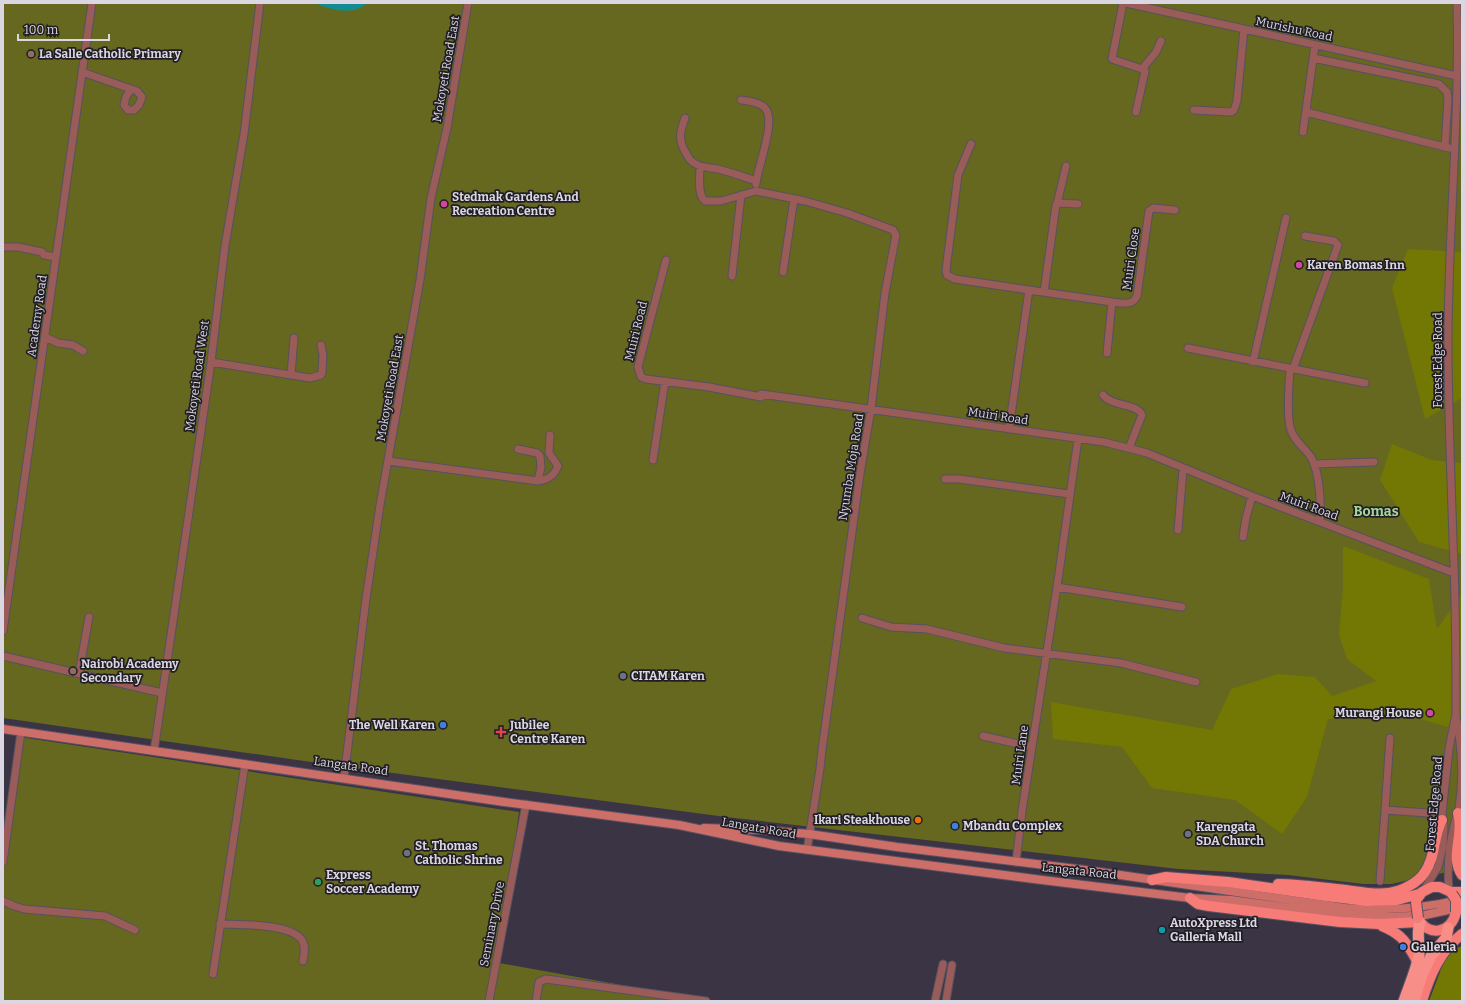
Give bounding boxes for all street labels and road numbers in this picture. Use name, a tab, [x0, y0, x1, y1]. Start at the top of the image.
street label: Mokoyeti Road East	[430, 14, 462, 123]
street label: Murishu Road	[1254, 14, 1334, 44]
street label: Muiri Close	[1120, 227, 1142, 291]
street label: Academy Road	[24, 274, 50, 358]
street label: Muiri Road	[622, 300, 650, 362]
street label: Forest Edge Road	[1431, 312, 1445, 408]
street label: Mokoyeti Road West	[182, 319, 212, 432]
street label: Mokoyeti Road East	[374, 333, 406, 442]
street label: Muiri Road	[967, 404, 1029, 428]
street label: Nyumba Moja Road	[836, 413, 866, 521]
street label: Muiri Road	[1278, 489, 1340, 523]
street label: Muiri Lane	[1009, 724, 1031, 786]
street label: Langata Road	[313, 754, 389, 778]
street label: Forest Edge Road	[1423, 756, 1445, 852]
street label: Langata Road	[721, 815, 797, 841]
street label: Langata Road	[1041, 860, 1117, 882]
street label: Seminary Drive	[477, 880, 507, 968]

